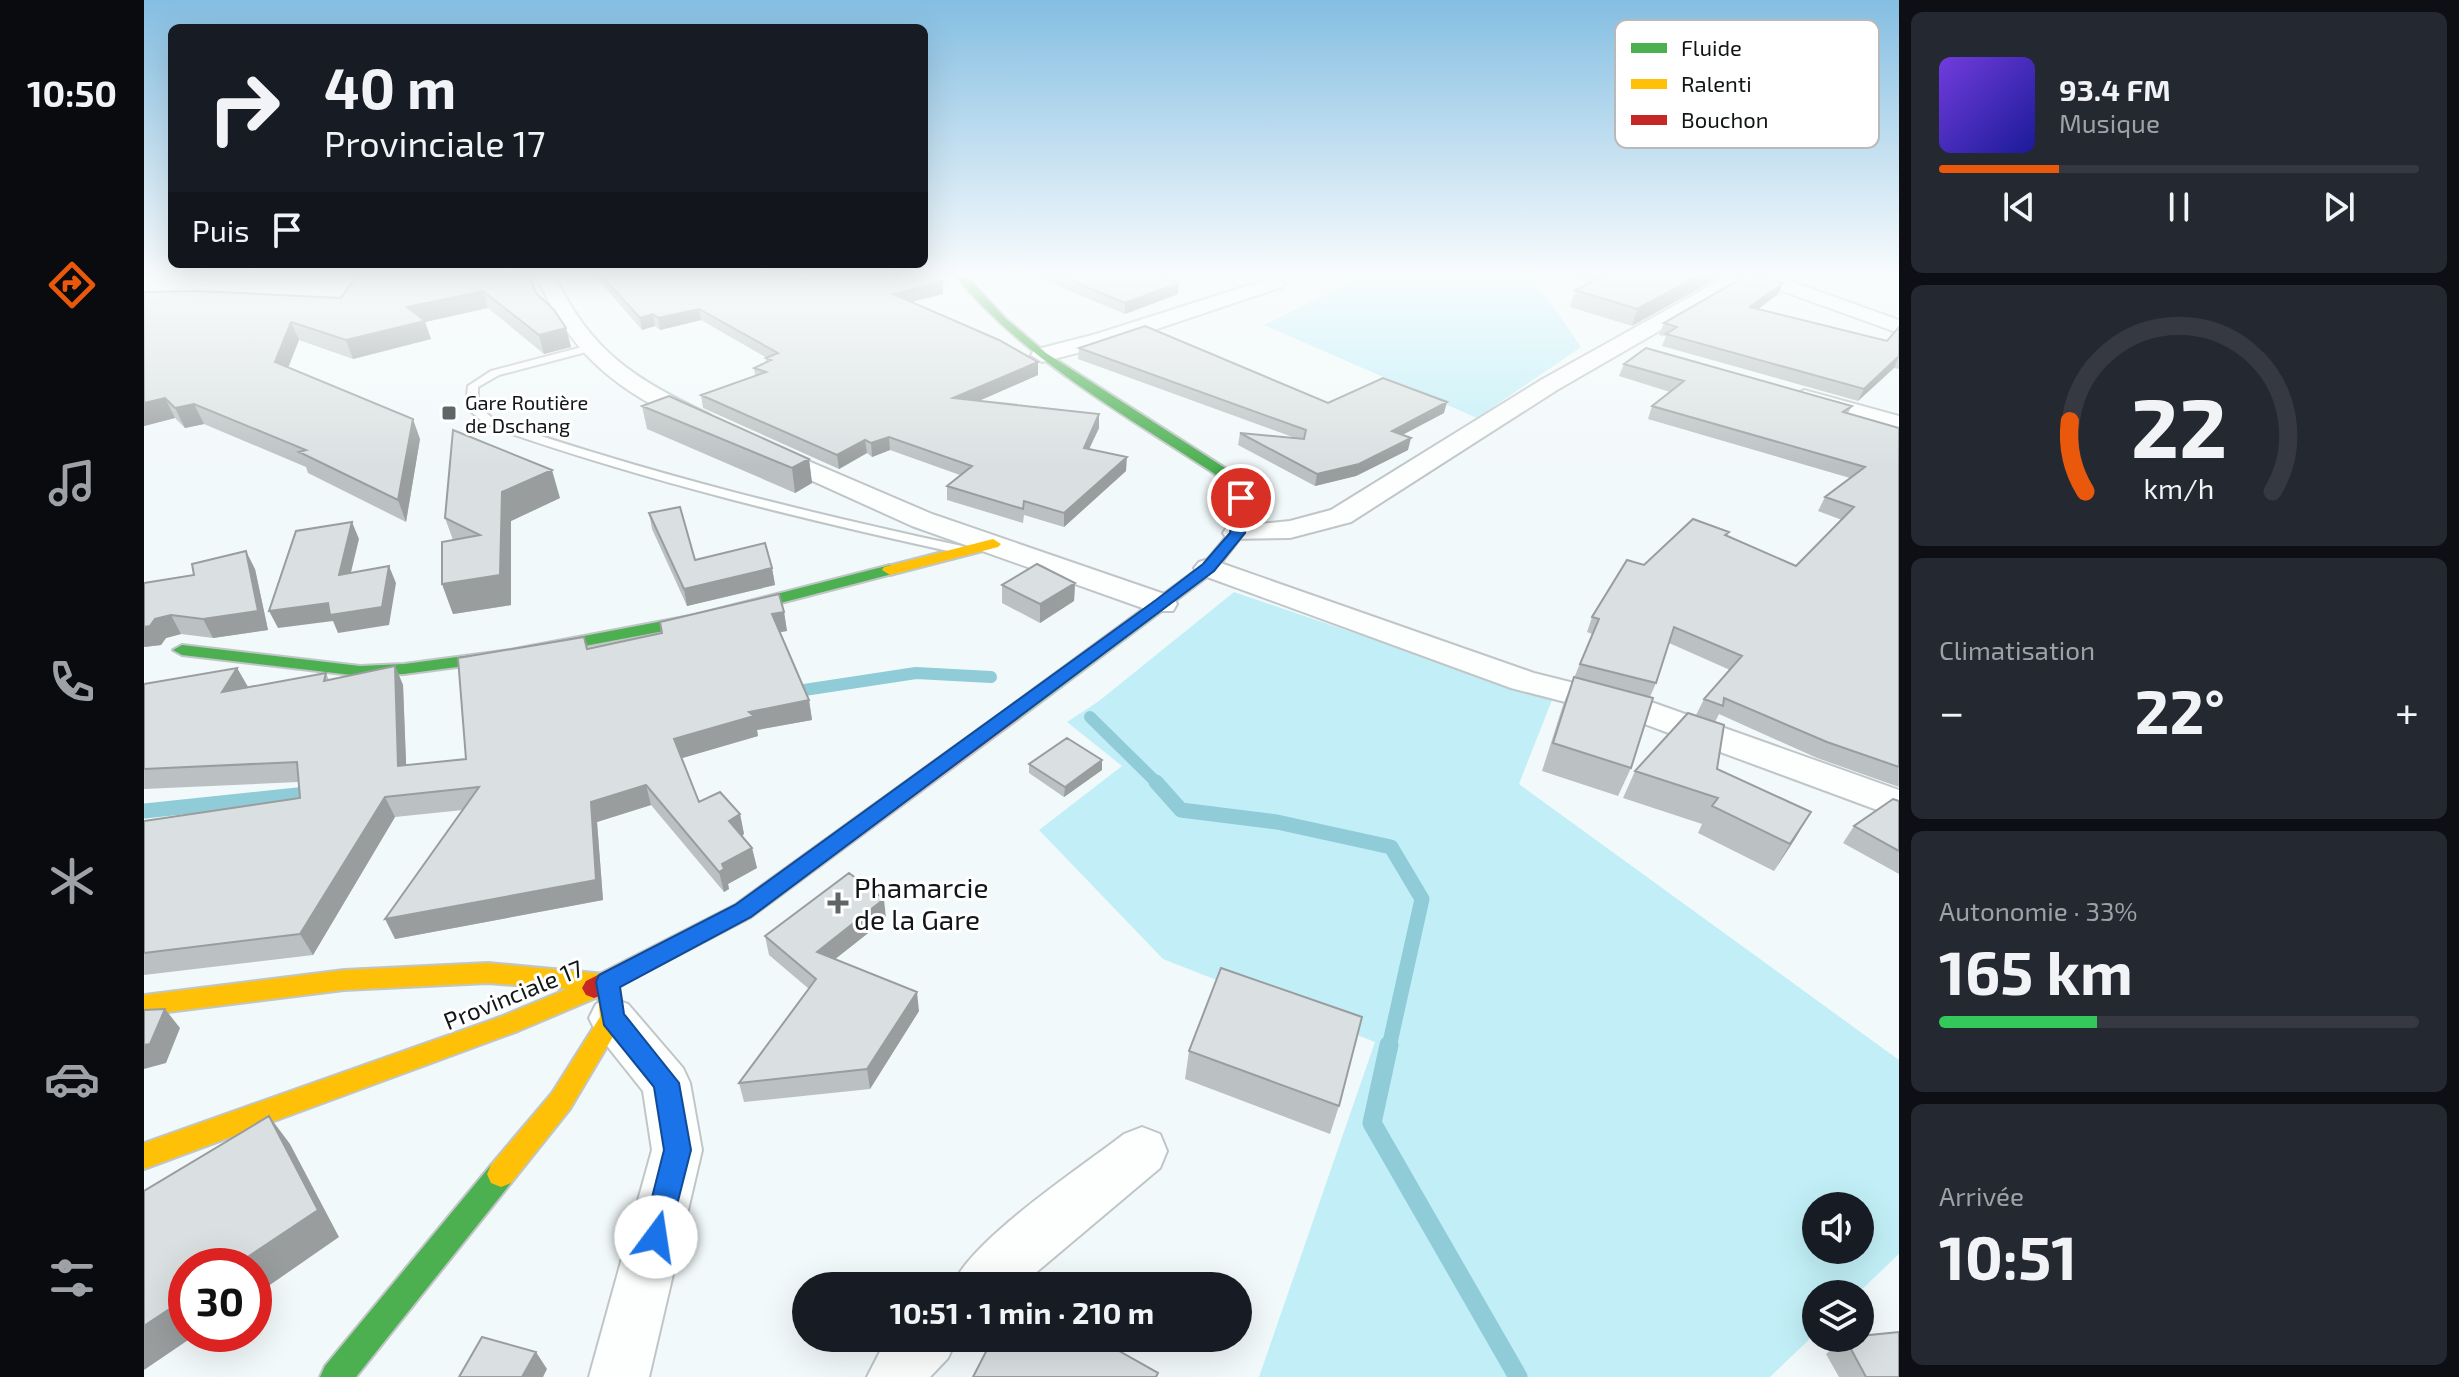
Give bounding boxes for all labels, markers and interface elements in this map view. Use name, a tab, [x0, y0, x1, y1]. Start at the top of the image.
legend	[1615, 20, 1879, 148]
text: Fluide	[1681, 34, 1742, 60]
text: 40 m	[324, 53, 456, 120]
icon: right	[192, 56, 296, 160]
text: Ralenti	[1681, 70, 1752, 96]
text: 10:50	[27, 71, 117, 114]
text: 93.4 FM	[2059, 71, 2171, 107]
text: Bouchon	[1681, 106, 1769, 132]
text: Musique	[2059, 107, 2160, 138]
text: Provinciale 17	[324, 121, 545, 164]
icon: previous	[1997, 185, 2041, 229]
icon: pause	[2157, 185, 2201, 229]
icon: next	[2317, 185, 2361, 229]
icon: arrive	[265, 208, 309, 252]
text: Puis	[192, 212, 249, 248]
icon: directions	[44, 257, 100, 313]
text: 22	[2131, 374, 2227, 474]
place label: Gare Routière de Dschang	[465, 390, 588, 437]
marker: Gare Routière de Dschang	[440, 404, 458, 422]
icon: music	[44, 455, 100, 511]
pin	[1207, 464, 1275, 532]
text: km/h	[2144, 470, 2214, 505]
icon: arrive	[1219, 476, 1263, 520]
text: Climatisation	[1939, 634, 2095, 665]
icon: phone	[44, 654, 100, 710]
text: 22°	[2135, 674, 2225, 746]
text: −	[1939, 684, 1965, 737]
text: +	[2395, 684, 2419, 737]
icon: climate	[44, 853, 100, 909]
place label: Phamarcie de la Gare	[854, 870, 989, 936]
marker: Phamarcie de la Gare	[829, 894, 847, 912]
text: Autonomie · 33%	[1939, 895, 2138, 926]
text: 165 km	[1939, 935, 2133, 1007]
street label: Provinciale 17	[439, 953, 587, 1035]
icon: car	[44, 1051, 100, 1107]
text: Arrivée	[1939, 1180, 2024, 1211]
map controls	[1802, 1192, 1874, 1352]
button: sound	[1802, 1192, 1874, 1264]
position arrow	[614, 1195, 698, 1279]
text: 10:51	[1939, 1220, 2077, 1292]
speed limit sign: 30	[168, 1248, 272, 1352]
icon: filters	[44, 1250, 100, 1306]
button: layers	[1802, 1280, 1874, 1352]
text: 10:51 · 1 min · 210 m	[890, 1294, 1154, 1330]

